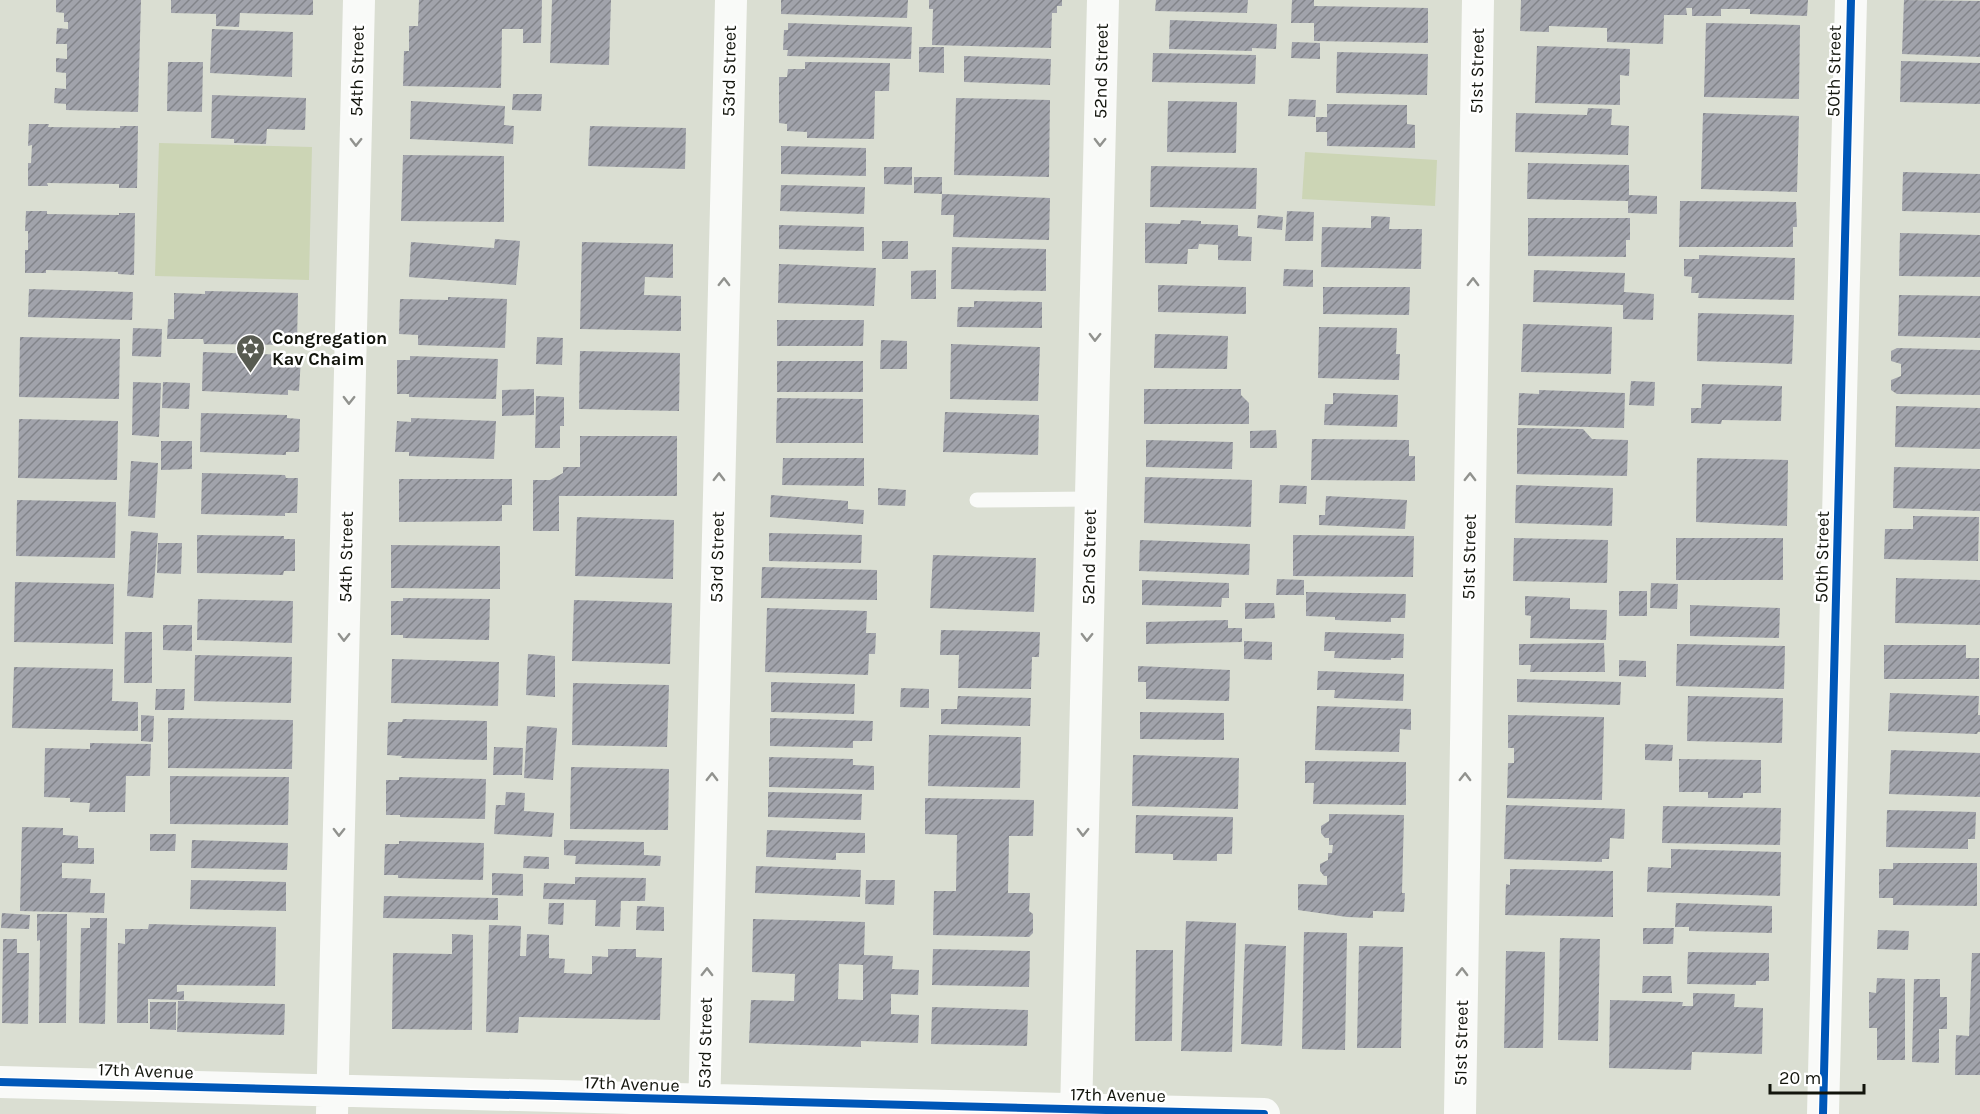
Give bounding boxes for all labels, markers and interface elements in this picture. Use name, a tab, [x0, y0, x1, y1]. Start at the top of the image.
street label: 52nd Street	[1089, 23, 1113, 119]
street label: 54th Street	[345, 25, 369, 117]
street label: 53rd Street	[717, 25, 741, 117]
street label: 50th Street	[1822, 25, 1846, 117]
street label: 51st Street	[1465, 28, 1489, 114]
one-way arrow	[349, 138, 362, 147]
one-way arrow	[1093, 138, 1106, 147]
one-way arrow	[718, 277, 730, 286]
one-way arrow	[1467, 277, 1480, 286]
place label: Congregation Kav Chaim	[272, 327, 387, 370]
synagogue icon: Congregation Kav Chaim	[235, 332, 267, 374]
one-way arrow	[1089, 333, 1101, 342]
one-way arrow	[343, 396, 356, 405]
one-way arrow	[713, 472, 726, 481]
one-way arrow	[1464, 472, 1476, 481]
street label: 52nd Street	[1077, 509, 1101, 605]
street label: 54th Street	[334, 511, 358, 603]
street label: 53rd Street	[705, 511, 729, 603]
street label: 50th Street	[1810, 511, 1834, 603]
street label: 51st Street	[1457, 514, 1481, 600]
one-way arrow	[337, 633, 350, 642]
one-way arrow	[1081, 633, 1094, 642]
one-way arrow	[706, 772, 718, 781]
one-way arrow	[1459, 772, 1471, 781]
one-way arrow	[333, 828, 345, 837]
one-way arrow	[1077, 828, 1089, 837]
one-way arrow	[701, 967, 714, 976]
one-way arrow	[1456, 967, 1468, 976]
street label: 53rd Street	[693, 997, 717, 1089]
street label: 51st Street	[1449, 1000, 1473, 1086]
scale bar	[1770, 1057, 1864, 1095]
street label: 17th Avenue	[98, 1058, 194, 1084]
text: 20 m	[1779, 1067, 1821, 1089]
street label: 17th Avenue	[584, 1071, 680, 1097]
street label: 17th Avenue	[1070, 1083, 1166, 1107]

